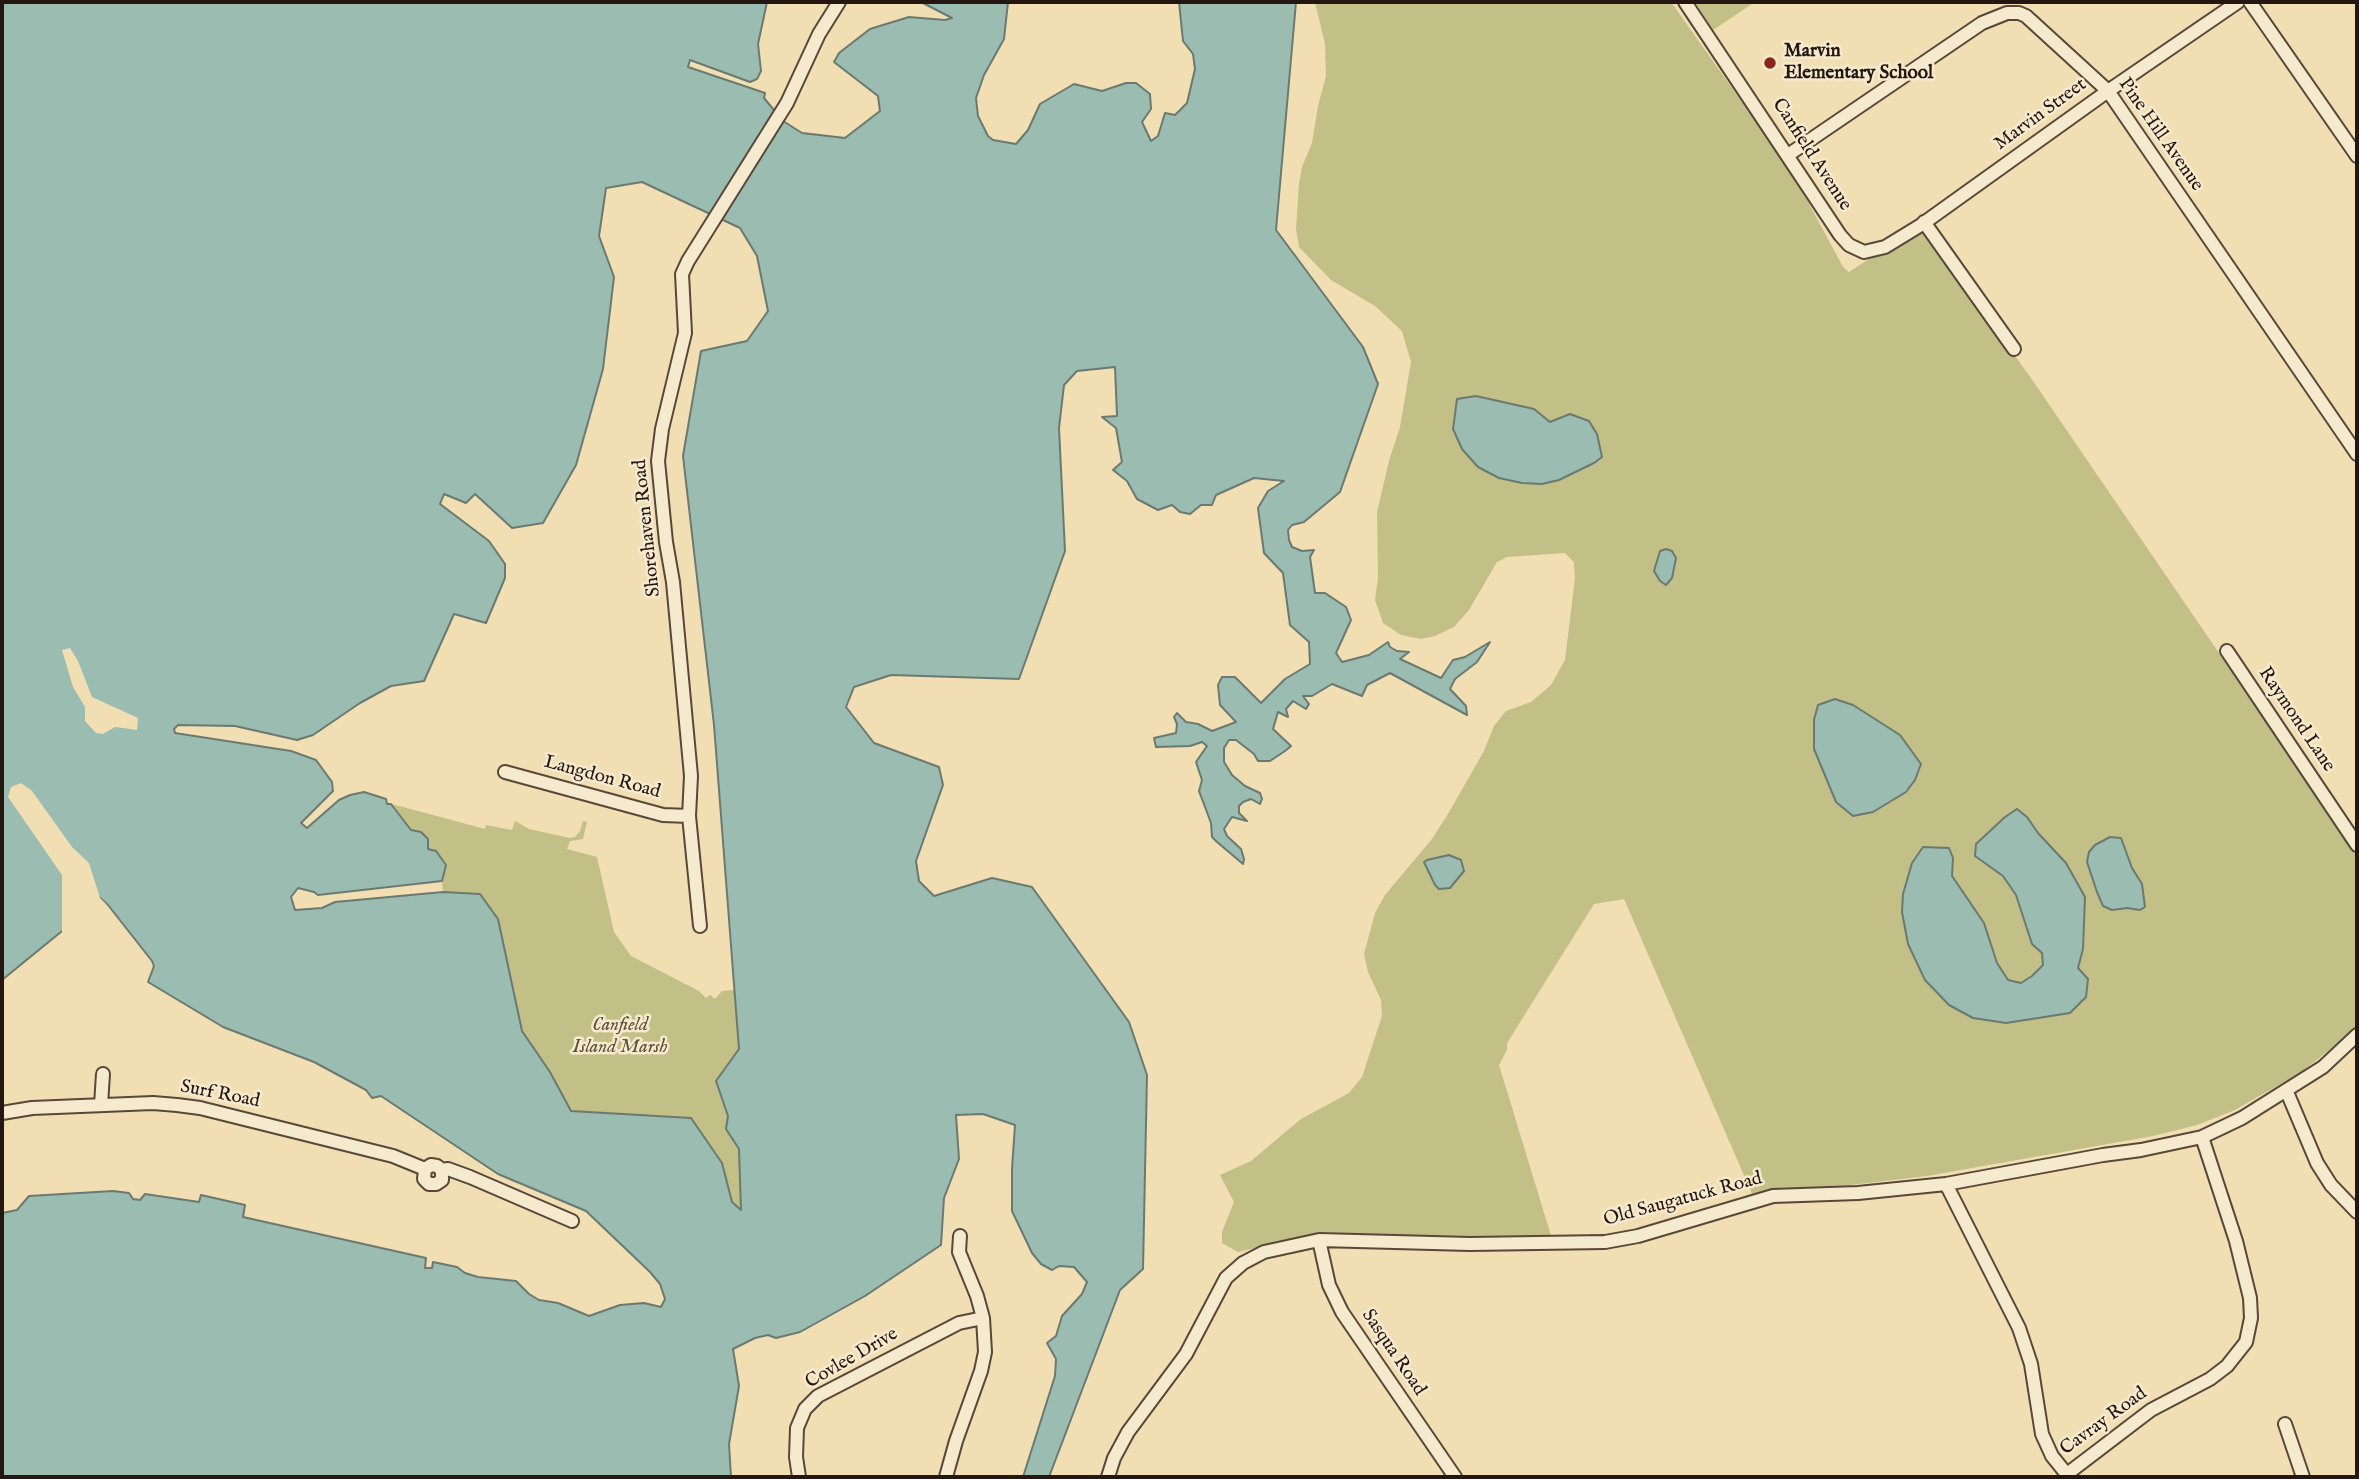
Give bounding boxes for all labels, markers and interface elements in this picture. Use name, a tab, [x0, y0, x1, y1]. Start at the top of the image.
place label: Marvin Elementary School	[1784, 41, 1933, 85]
marker: Marvin Elementary School	[1762, 55, 1778, 71]
street label: Marvin Street	[1991, 74, 2091, 156]
street label: Pine Hill Avenue	[2112, 74, 2208, 196]
street label: Canfield Avenue	[1766, 95, 1856, 215]
street label: Shorehaven Road	[629, 458, 667, 598]
street label: Raymond Lane	[2253, 663, 2339, 777]
street label: Langdon Road	[541, 752, 663, 804]
park label: Canfield Island Marsh	[573, 1015, 667, 1059]
street label: Surf Road	[178, 1076, 262, 1114]
street label: Old Saugatuck Road	[1601, 1168, 1765, 1232]
street label: Sasqua Road	[1356, 1306, 1430, 1400]
street label: Covlee Drive	[802, 1323, 902, 1395]
street label: Cavray Road	[2056, 1383, 2152, 1461]

